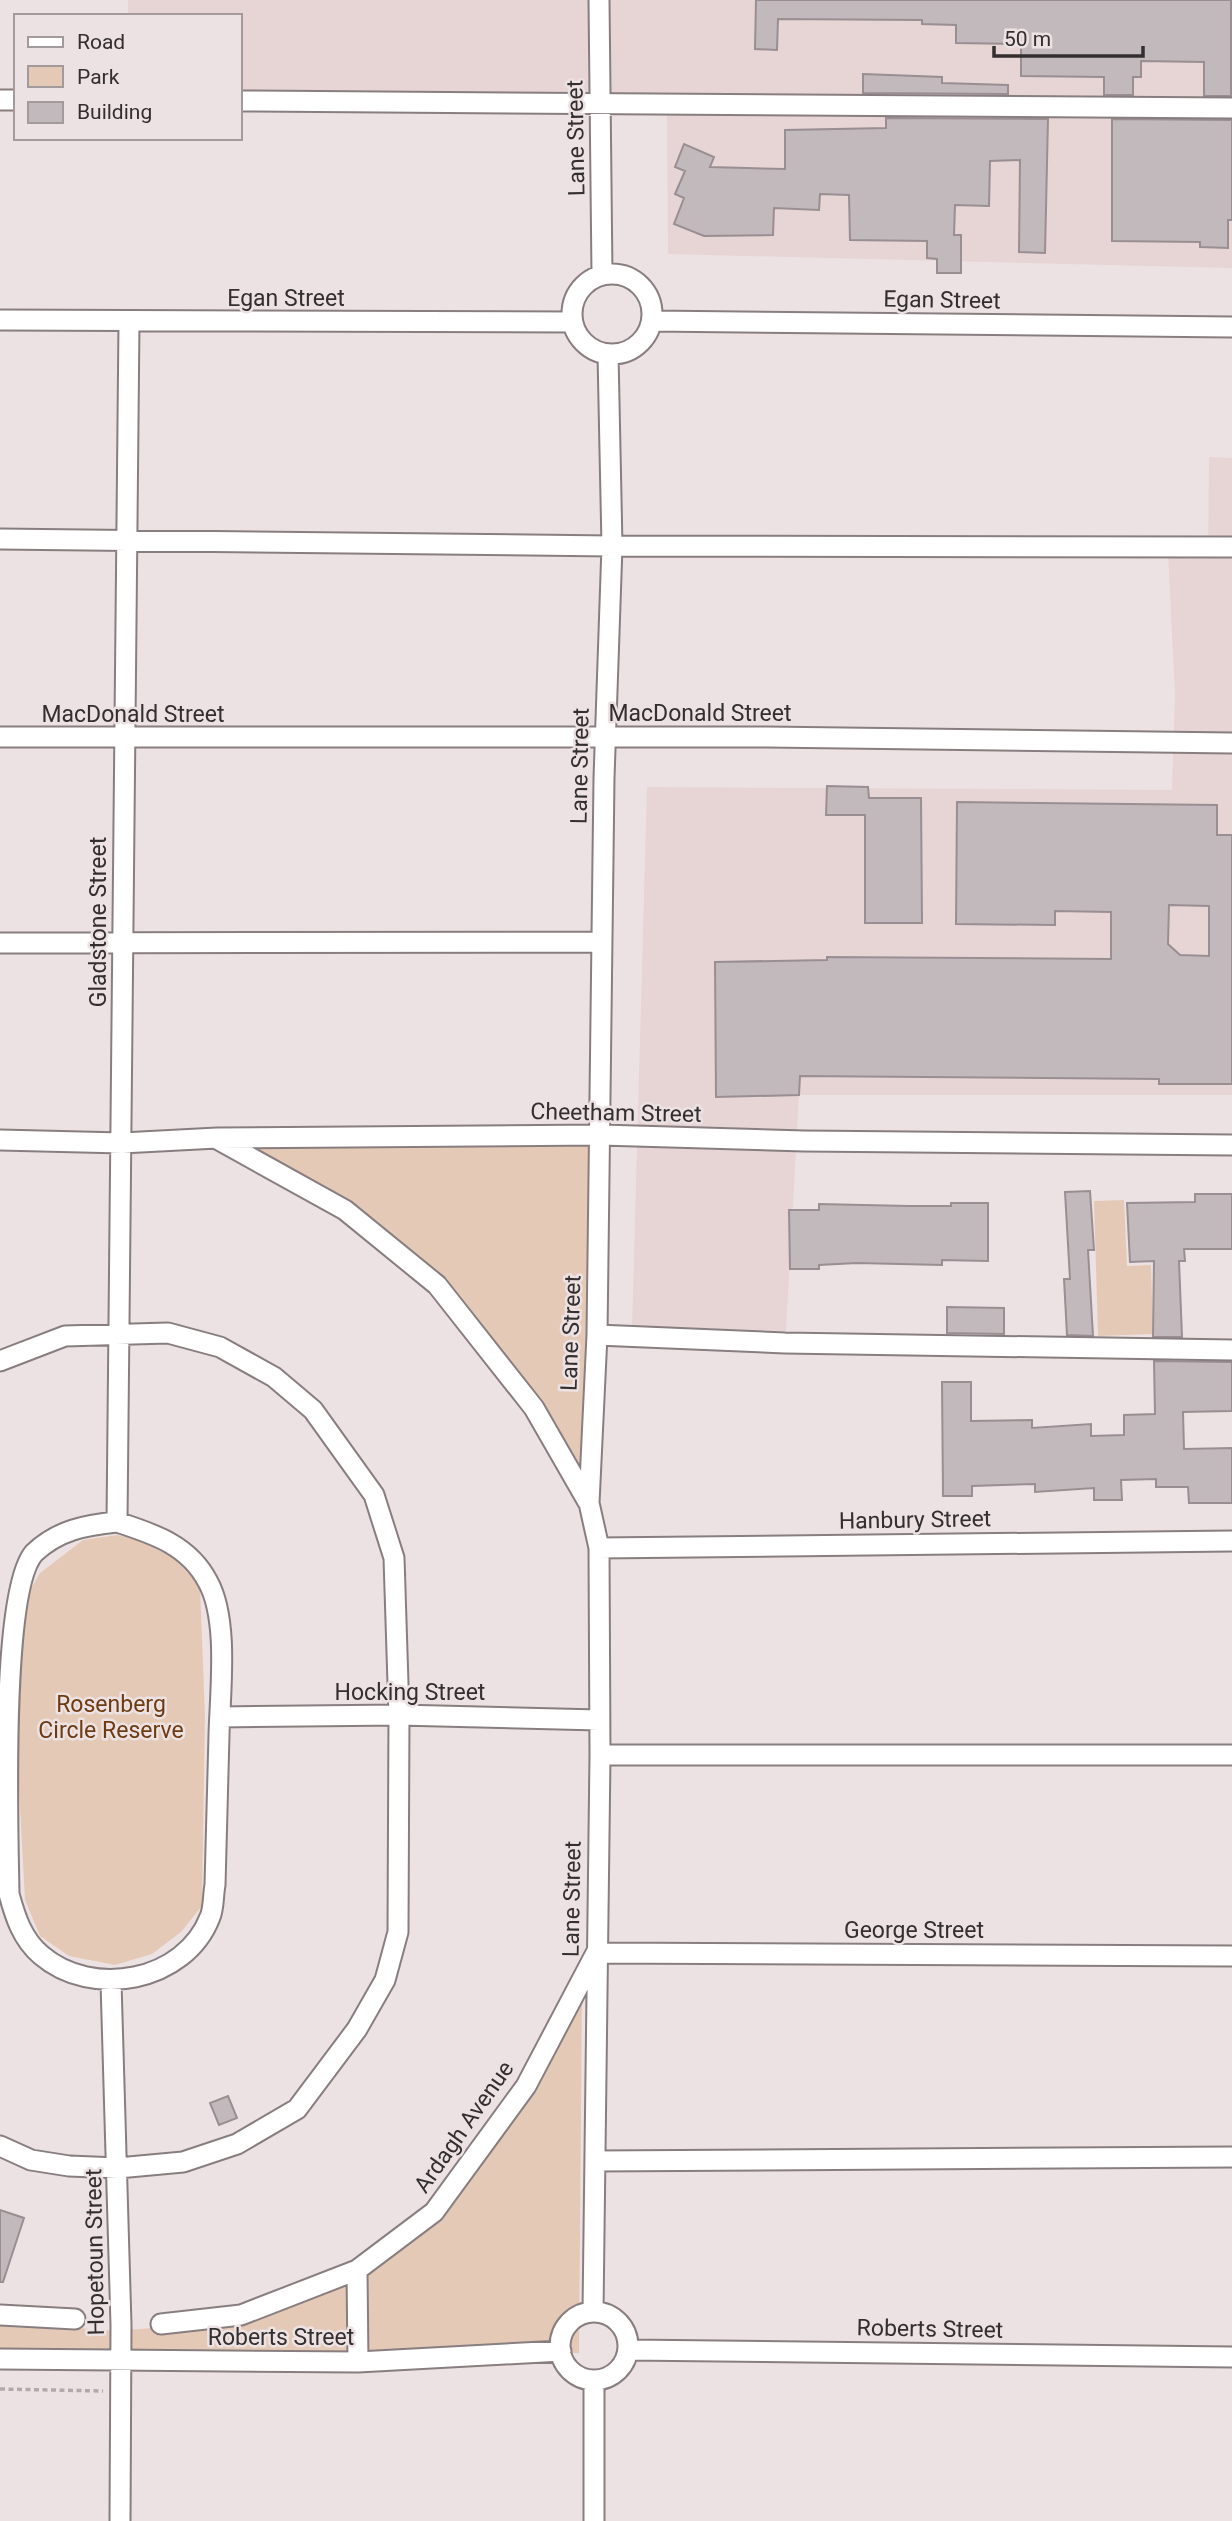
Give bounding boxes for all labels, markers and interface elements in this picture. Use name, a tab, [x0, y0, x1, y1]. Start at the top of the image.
legend	[14, 14, 242, 140]
scale bar	[994, 14, 1143, 58]
text: 50 m	[1004, 27, 1051, 51]
text: Road	[77, 30, 125, 54]
text: Park	[77, 65, 120, 89]
street label: Lane Street	[561, 80, 591, 196]
text: Building	[77, 100, 152, 124]
street label: Egan Street	[227, 285, 345, 312]
street label: Egan Street	[883, 285, 1001, 315]
street label: MacDonald Street	[608, 700, 792, 727]
street label: MacDonald Street	[41, 701, 225, 728]
street label: Lane Street	[565, 708, 595, 824]
street label: Gladstone Street	[85, 837, 112, 1007]
street label: Cheetham Street	[530, 1098, 702, 1128]
street label: Lane Street	[555, 1274, 587, 1392]
street label: Hanbury Street	[839, 1505, 991, 1535]
street label: Hocking Street	[335, 1679, 485, 1706]
park label: Rosenberg Circle Reserve	[38, 1691, 184, 1744]
street label: Lane Street	[557, 1841, 587, 1957]
street label: George Street	[844, 1917, 984, 1944]
street label: Ardagh Avenue	[409, 2056, 519, 2198]
street label: Hopetoun Street	[80, 2168, 110, 2336]
street label: Roberts Street	[857, 2314, 1003, 2344]
street label: Roberts Street	[208, 2324, 354, 2351]

